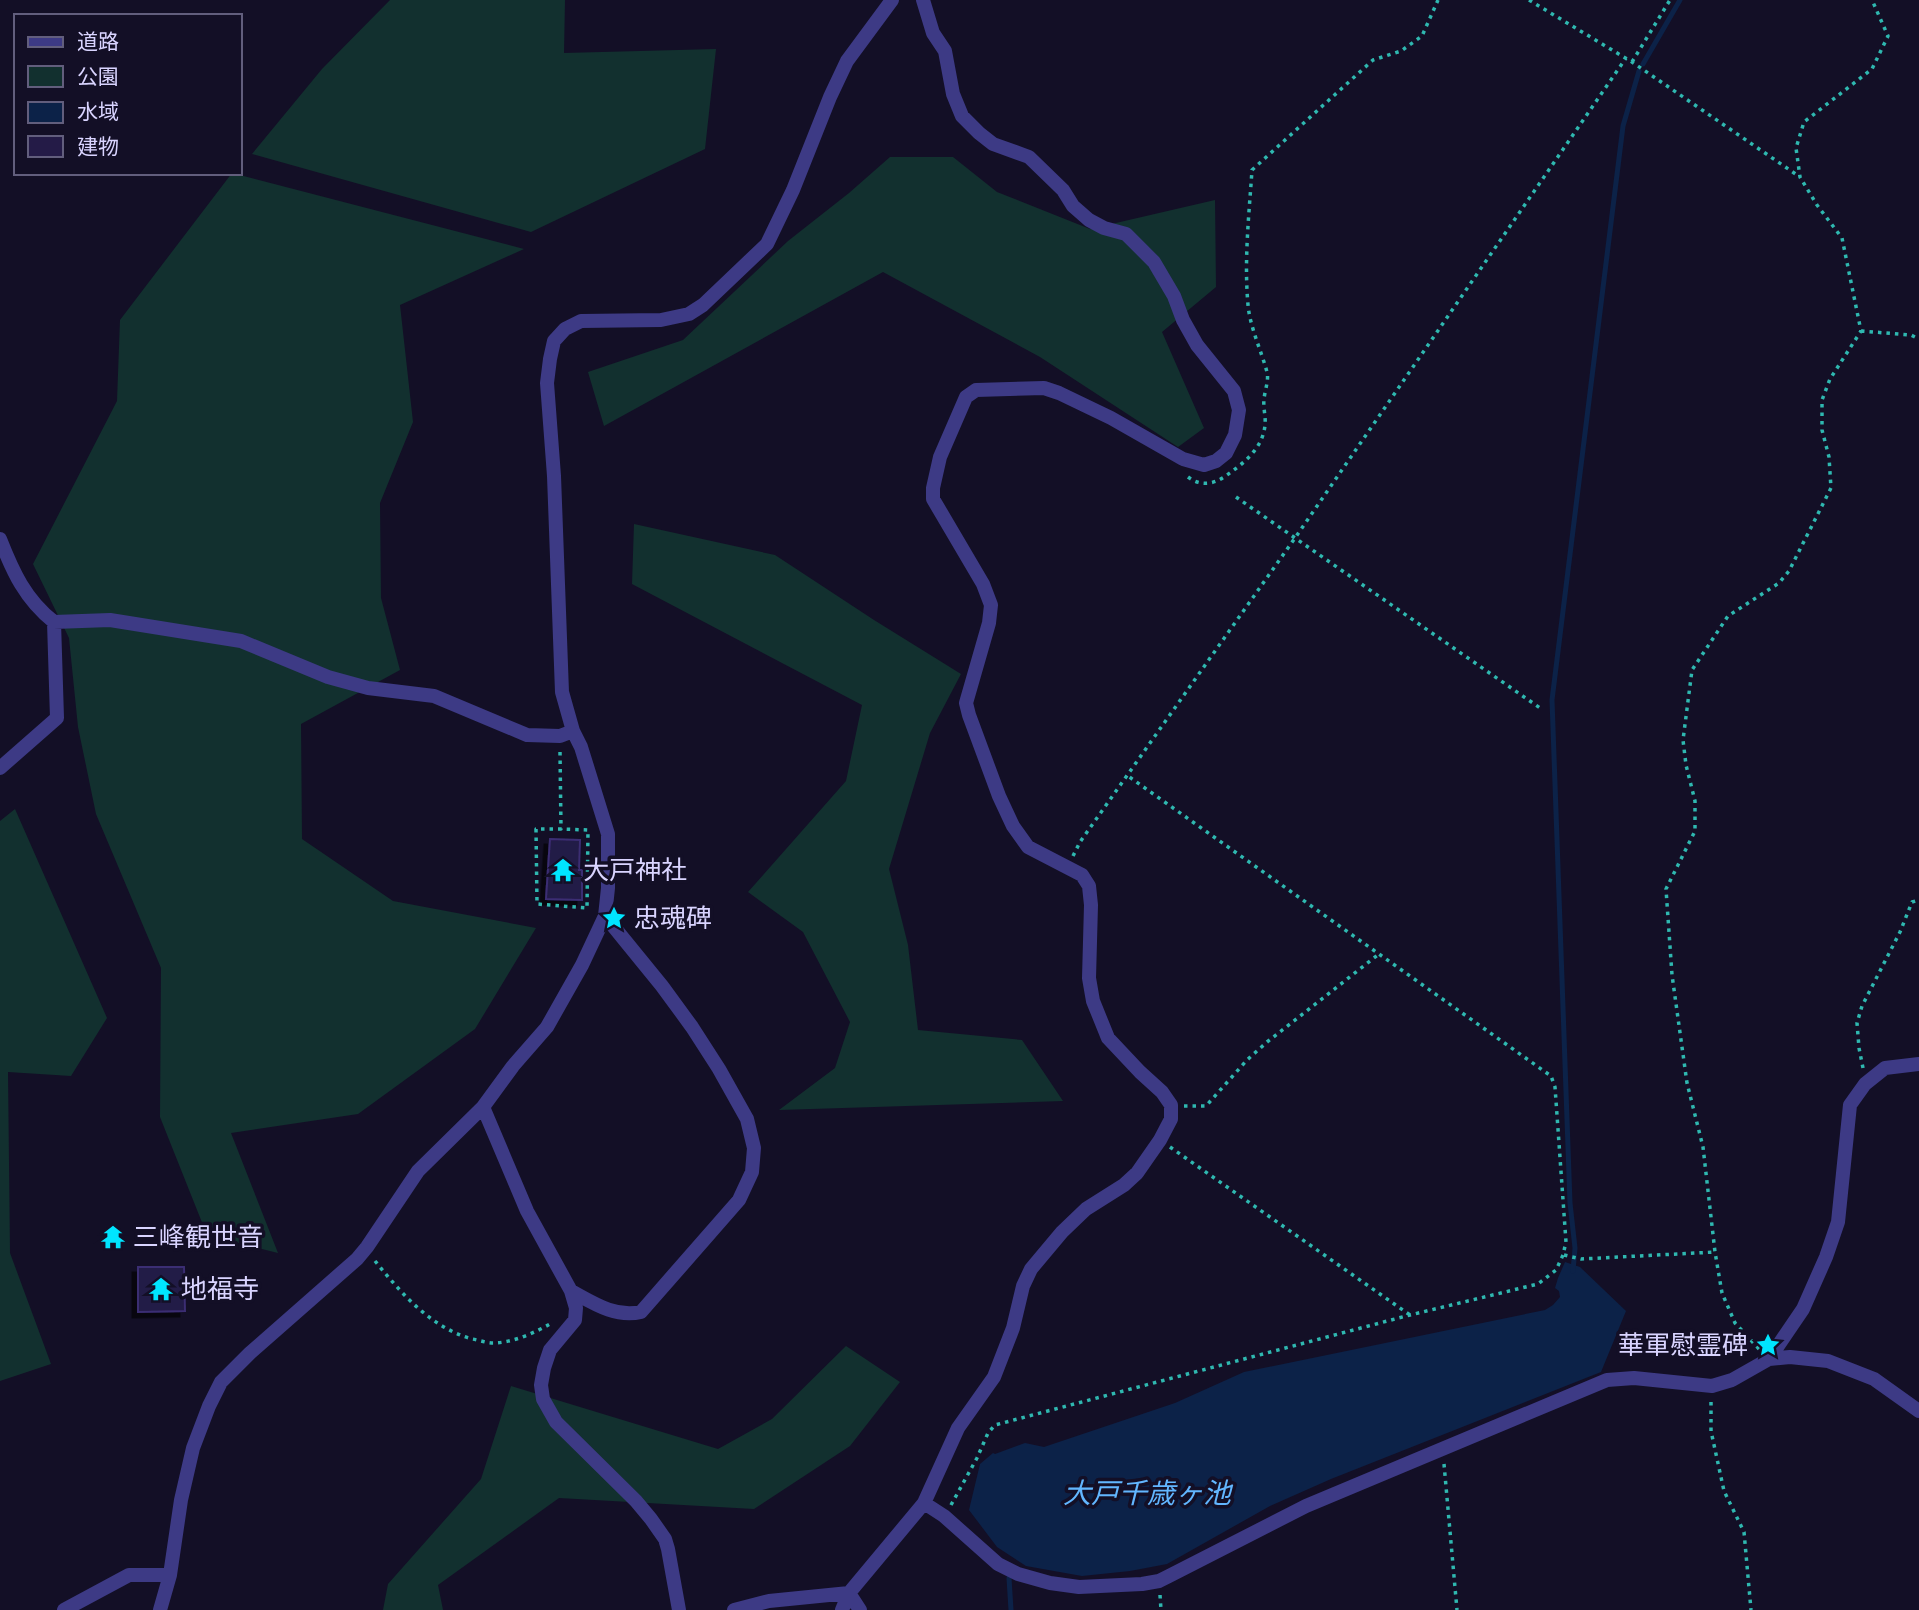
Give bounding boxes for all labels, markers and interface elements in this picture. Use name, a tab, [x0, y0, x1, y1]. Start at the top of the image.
legend	[14, 14, 242, 175]
text: 道路	[77, 31, 119, 53]
text: 公園	[77, 67, 119, 88]
text: 水域	[77, 101, 119, 123]
text: 建物	[77, 136, 119, 158]
temple icon: 大戸神社	[549, 856, 577, 884]
place label: 大戸神社	[583, 857, 687, 884]
place icon: 忠魂碑	[600, 904, 628, 932]
place label: 忠魂碑	[634, 904, 712, 932]
temple icon: 三峰観世音	[99, 1223, 127, 1251]
place label: 三峰観世音	[133, 1224, 263, 1251]
temple icon: 地福寺	[147, 1275, 175, 1303]
place label: 地福寺	[181, 1276, 259, 1303]
place icon: 華軍慰霊碑	[1754, 1331, 1782, 1359]
place label: 華軍慰霊碑	[1618, 1332, 1748, 1359]
water label: 大戸千歳ヶ池	[1063, 1479, 1234, 1509]

